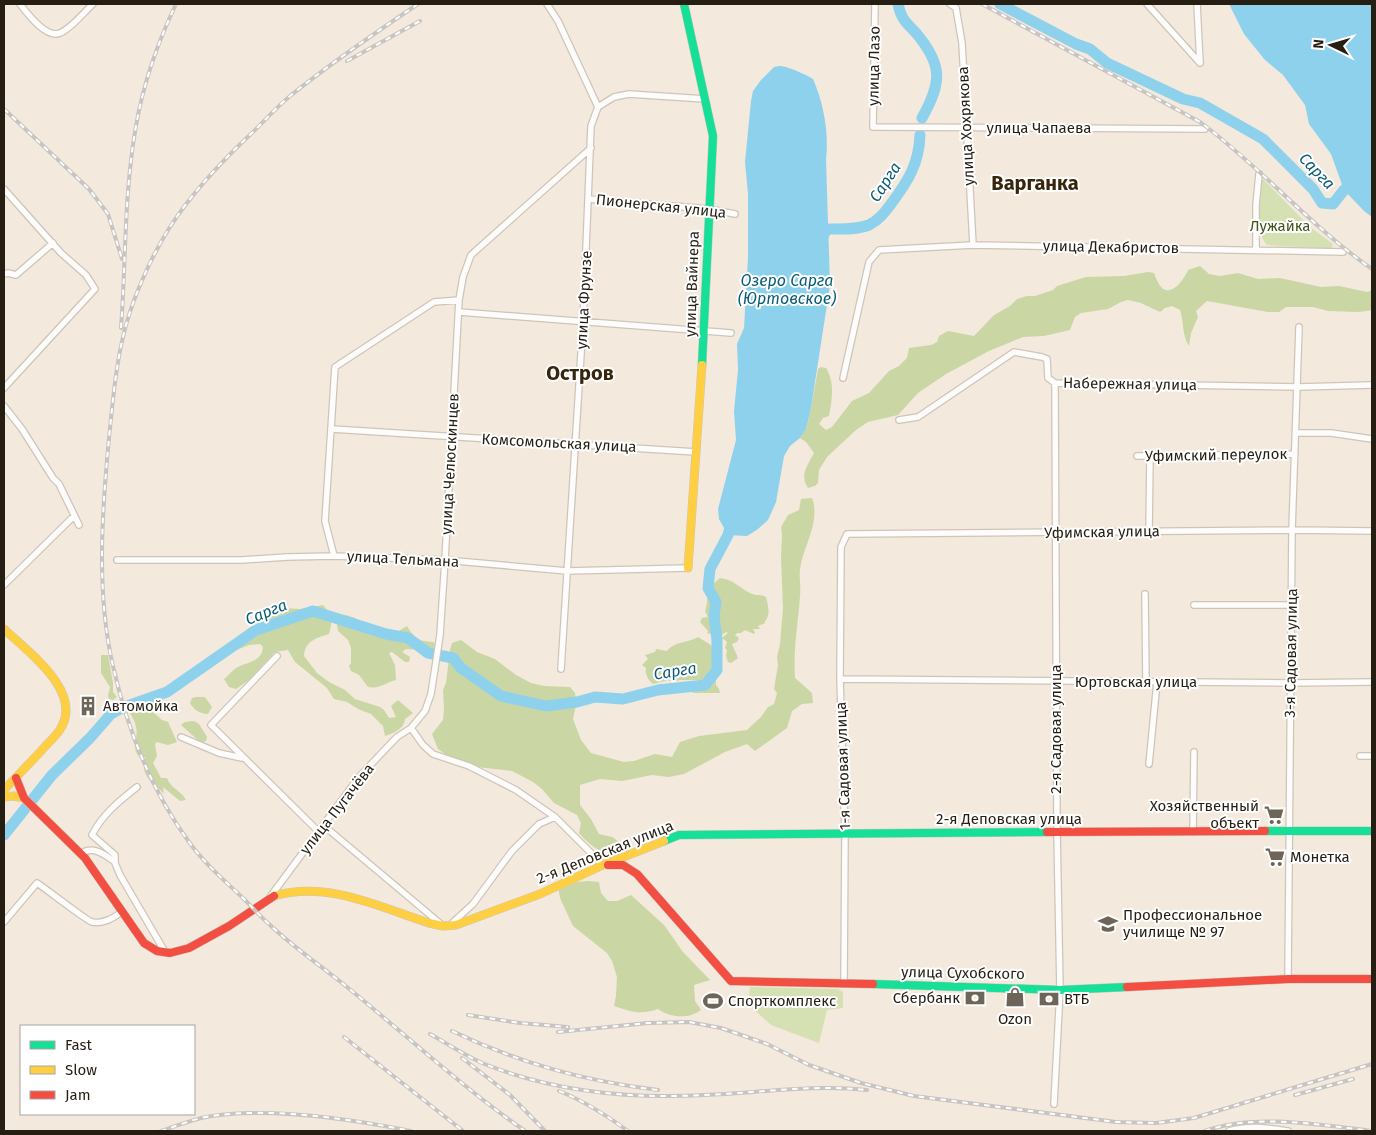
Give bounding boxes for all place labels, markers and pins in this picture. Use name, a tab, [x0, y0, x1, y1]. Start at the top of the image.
building icon: Автомойка	[77, 695, 99, 717]
place label: Автомойка	[103, 697, 178, 715]
place label: Хозяйственный объект	[1150, 797, 1259, 832]
supermarket icon: Хозяйственный объект	[1263, 804, 1285, 826]
supermarket icon: Монетка	[1264, 846, 1286, 868]
place label: Монетка	[1290, 848, 1350, 866]
place label: Профессиональное училище № 97	[1123, 906, 1262, 941]
school or university icon: Профессиональное училище № 97	[1097, 913, 1119, 935]
shop icon: Ozon	[1004, 986, 1026, 1008]
bank icon: Сбербанк	[964, 987, 986, 1009]
bank icon: ВТБ	[1038, 988, 1060, 1010]
place label: Сбербанк	[893, 989, 960, 1007]
sports icon: Спорткомплекс	[702, 990, 724, 1012]
place label: ВТБ	[1064, 990, 1090, 1008]
place label: Спорткомплекс	[728, 992, 836, 1010]
place label: Ozon	[998, 1010, 1032, 1028]

